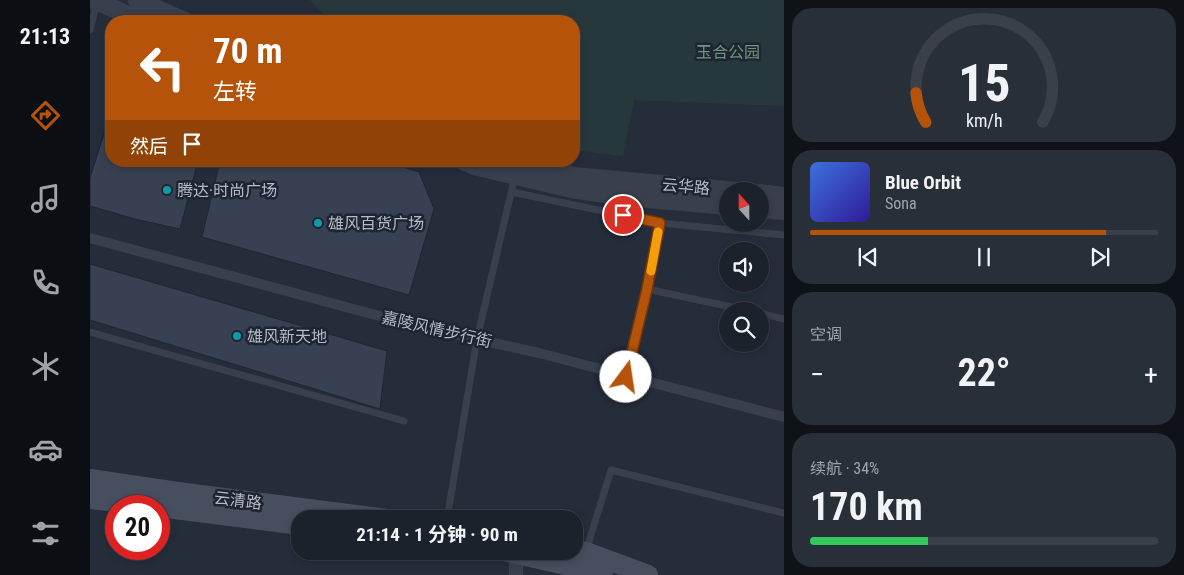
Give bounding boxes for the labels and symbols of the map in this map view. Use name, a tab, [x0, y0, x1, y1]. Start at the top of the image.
park label: 玉合公园	[696, 43, 760, 62]
street label: 云华路	[661, 175, 711, 198]
place label: 腾达·时尚广场	[177, 181, 277, 200]
north arrow	[719, 182, 769, 232]
marker: 腾达·时尚广场	[161, 184, 173, 196]
pin	[602, 194, 644, 236]
place label: 雄风百货广场	[328, 214, 424, 233]
marker: 雄风百货广场	[312, 217, 324, 229]
street label: 嘉陵风情步行街	[380, 308, 494, 351]
place label: 雄风新天地	[247, 327, 327, 346]
marker: 雄风新天地	[231, 330, 243, 342]
position arrow	[599, 350, 651, 402]
street label: 云清路	[213, 488, 263, 513]
speed limit sign: 20	[105, 495, 170, 560]

